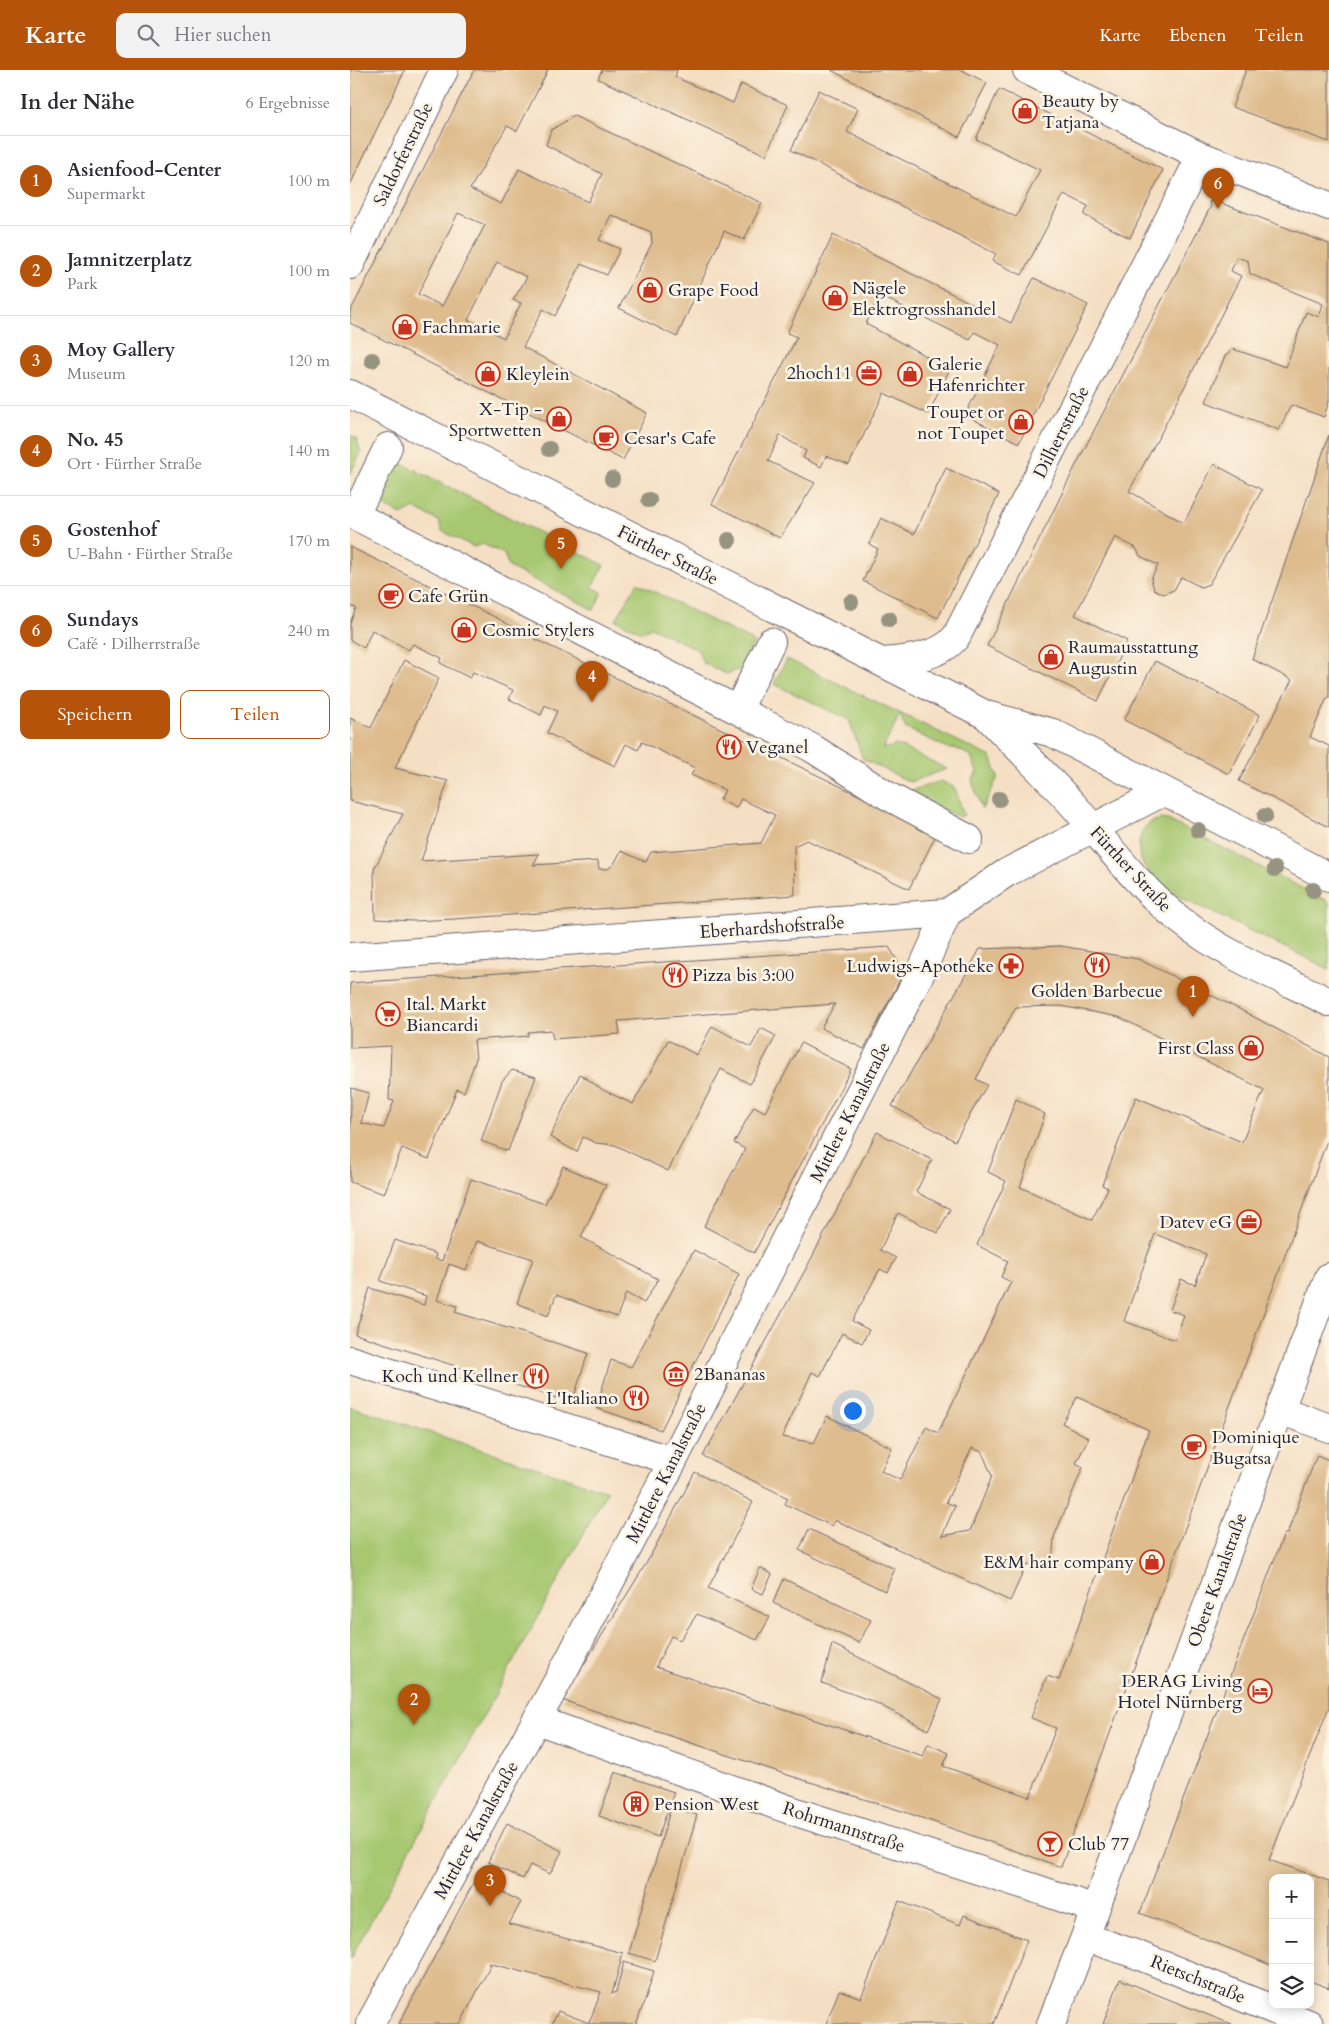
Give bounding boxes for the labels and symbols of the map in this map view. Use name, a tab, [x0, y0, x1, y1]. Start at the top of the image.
place label: Beauty by Tatjana	[1042, 89, 1120, 135]
street label: Saldorferstraße	[368, 98, 439, 210]
shop icon: Beauty by Tatjana	[1012, 98, 1038, 124]
pin: 6	[1202, 168, 1234, 209]
place label: Nägele Elektrogrosshandel	[852, 276, 997, 322]
shop icon: Grape Food	[637, 277, 663, 303]
place label: Grape Food	[668, 278, 759, 303]
shop icon: Nägele Elektrogrosshandel	[822, 285, 848, 311]
shop icon: Fachmarie	[392, 314, 418, 340]
place label: Fachmarie	[422, 315, 501, 340]
place label: Galerie Hafenrichter	[928, 352, 1025, 398]
office icon: 2hoch11	[856, 360, 882, 386]
shop icon: Kleylein	[475, 361, 501, 387]
place label: 2hoch11	[787, 361, 852, 386]
shop icon: Galerie Hafenrichter	[897, 361, 923, 387]
place label: Kleylein	[506, 362, 570, 387]
street label: Dilherrstraße	[1028, 382, 1095, 483]
place label: X-Tip - Sportwetten	[449, 397, 543, 443]
place label: Toupet or not Toupet	[917, 400, 1004, 446]
shop icon: X-Tip - Sportwetten	[546, 406, 572, 432]
shop icon: Toupet or not Toupet	[1008, 409, 1034, 435]
cafe icon: Cesar's Cafe	[593, 425, 619, 451]
place label: Cesar's Cafe	[624, 426, 716, 451]
street label: Fürther Straße	[613, 519, 722, 592]
pin: 5	[545, 528, 577, 569]
cafe icon: Cafe Grün	[378, 583, 404, 609]
place label: Cafe Grün	[408, 584, 490, 609]
shop icon: Cosmic Stylers	[451, 617, 477, 643]
place label: Cosmic Stylers	[482, 618, 594, 643]
place label: Raumausstattung Augustin	[1068, 635, 1199, 681]
shop icon: Raumausstattung Augustin	[1038, 644, 1064, 670]
pin: 4	[576, 661, 608, 702]
restaurant icon: Veganel	[716, 734, 742, 760]
place label: Veganel	[746, 735, 809, 760]
street label: Fürther Straße	[1084, 821, 1177, 918]
street label: Eberhardshofstraße	[699, 910, 845, 945]
restaurant icon: Golden Barbecue	[1084, 952, 1110, 978]
pharmacy icon: Ludwigs-Apotheke	[998, 953, 1024, 979]
place label: Ludwigs-Apotheke	[846, 954, 994, 979]
restaurant icon: Pizza bis 3:00	[662, 962, 688, 988]
place label: Pizza bis 3:00	[692, 963, 794, 988]
pin: 1	[1177, 976, 1209, 1017]
place label: Golden Barbecue	[1031, 979, 1163, 1004]
place label: Ital. Markt Biancardi	[406, 992, 487, 1038]
supermarket icon: Ital. Markt Biancardi	[375, 1001, 401, 1027]
shop icon: First Class	[1238, 1035, 1264, 1061]
place label: First Class	[1157, 1036, 1234, 1061]
street label: Mittlere Kanalstraße	[804, 1038, 897, 1187]
office icon: Datev eG	[1236, 1209, 1262, 1235]
place label: Datev eG	[1159, 1210, 1232, 1235]
museum icon: 2Bananas	[663, 1361, 689, 1387]
place label: 2Bananas	[694, 1362, 765, 1387]
restaurant icon: Koch und Kellner	[523, 1363, 549, 1389]
place label: Koch und Kellner	[382, 1364, 518, 1389]
restaurant icon: L'Italiano	[623, 1385, 649, 1411]
place label: L'Italiano	[546, 1386, 618, 1411]
your location	[840, 1398, 866, 1424]
street label: Mittlere Kanalstraße	[620, 1399, 713, 1548]
place label: Dominique Bugatsa	[1212, 1425, 1300, 1471]
cafe icon: Dominique Bugatsa	[1181, 1434, 1207, 1460]
street label: Obere Kanalstraße	[1181, 1509, 1253, 1651]
shop icon: E&M hair company	[1139, 1549, 1165, 1575]
place label: E&M hair company	[983, 1550, 1134, 1575]
place label: DERAG Living Hotel Nürnberg	[1117, 1669, 1243, 1715]
hotel icon: DERAG Living Hotel Nürnberg	[1247, 1678, 1273, 1704]
pin: 2	[398, 1684, 430, 1725]
street label: Mittlere Kanalstraße	[428, 1757, 525, 1904]
building icon: Pension West	[623, 1791, 649, 1817]
place label: Pension West	[654, 1792, 759, 1817]
street label: Rohrmannstraße	[780, 1796, 908, 1859]
bar icon: Club 77	[1037, 1831, 1063, 1857]
place label: Club 77	[1068, 1832, 1129, 1857]
pin: 3	[474, 1865, 506, 1906]
street label: Rietschstraße	[1147, 1949, 1249, 2010]

